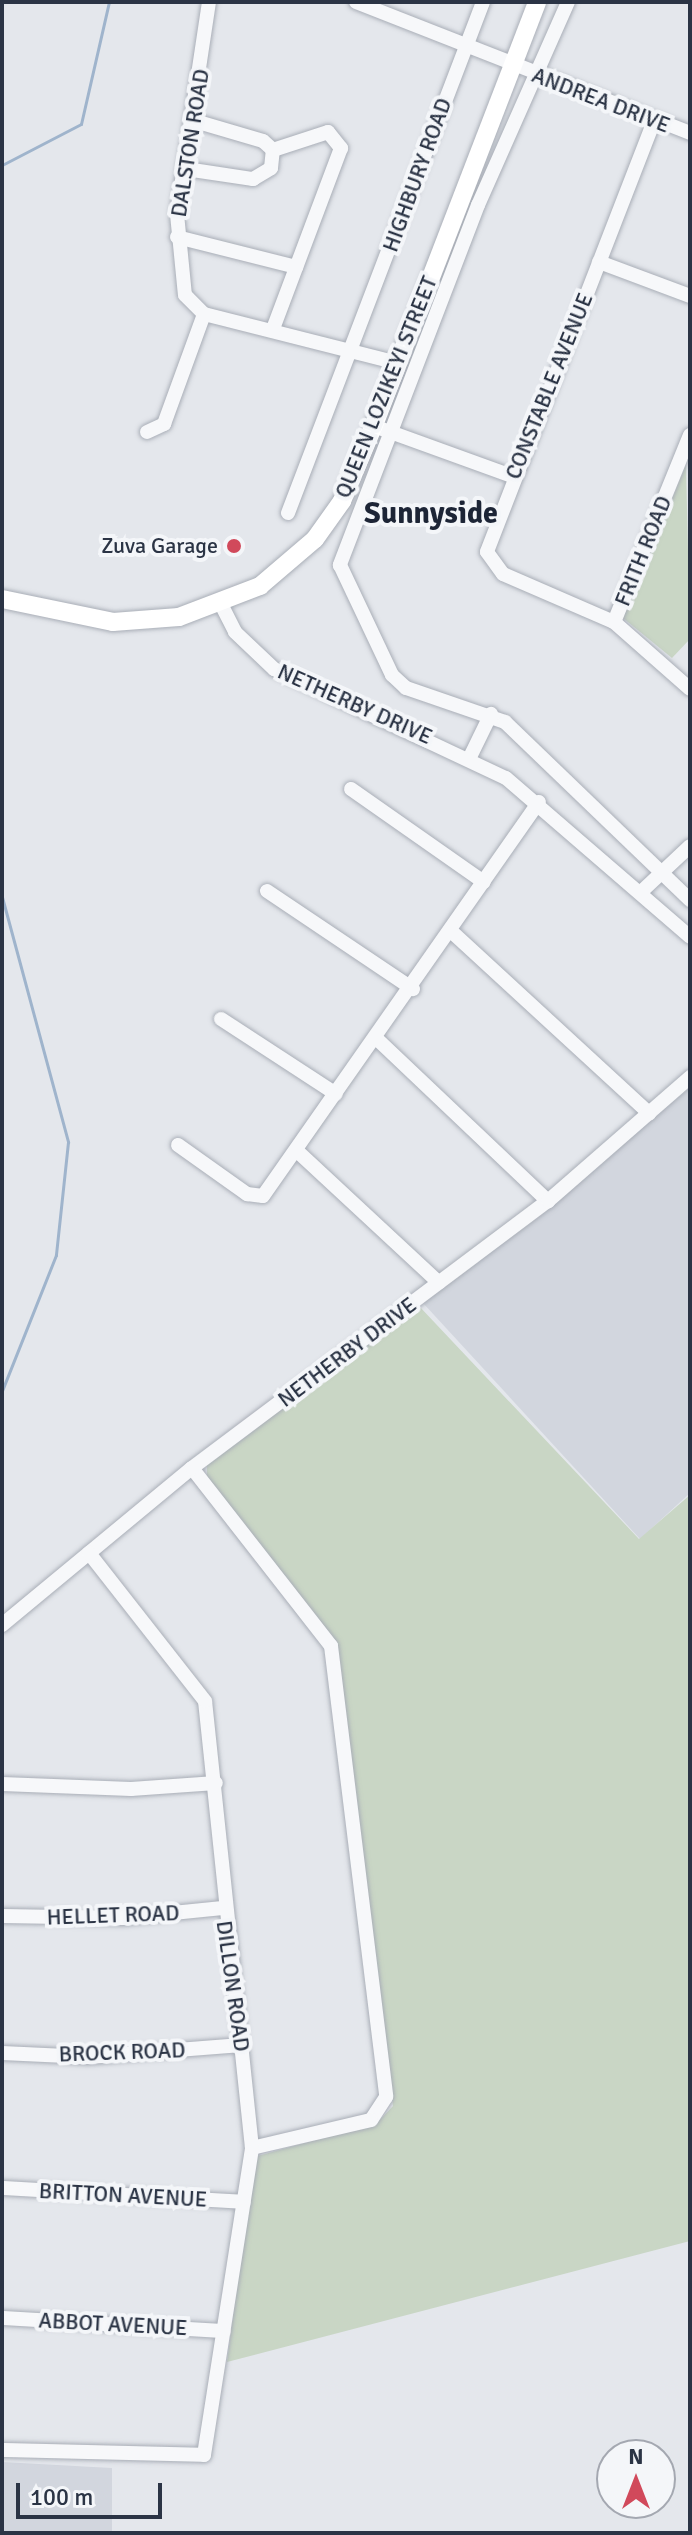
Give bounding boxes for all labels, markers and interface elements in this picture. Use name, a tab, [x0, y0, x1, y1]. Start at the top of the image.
street label: ANDREA DRIVE	[528, 62, 674, 138]
street label: DALSTON ROAD	[165, 67, 215, 219]
street label: HIGHBURY ROAD	[377, 95, 457, 255]
street label: QUEEN LOZIKEYI STREET	[329, 272, 443, 502]
street label: CONSTABLE AVENUE	[500, 289, 598, 483]
street label: FRITH ROAD	[609, 492, 677, 610]
district label: Sunnyside	[364, 496, 498, 532]
place label: Zuva Garage	[101, 533, 218, 559]
marker: Zuva Garage	[225, 537, 243, 555]
street label: NETHERBY DRIVE	[274, 658, 436, 750]
street label: NETHERBY DRIVE	[273, 1291, 421, 1413]
street label: HELLET ROAD	[46, 1899, 180, 1931]
street label: DILLON ROAD	[211, 1919, 255, 2053]
street label: BROCK ROAD	[58, 2037, 186, 2067]
street label: BRITTON AVENUE	[38, 2177, 208, 2213]
street label: ABBOT AVENUE	[38, 2307, 188, 2341]
north arrow	[596, 2439, 676, 2519]
text: N	[628, 2443, 644, 2470]
scale bar	[20, 2467, 166, 2517]
text: 100 m	[30, 2482, 93, 2512]

